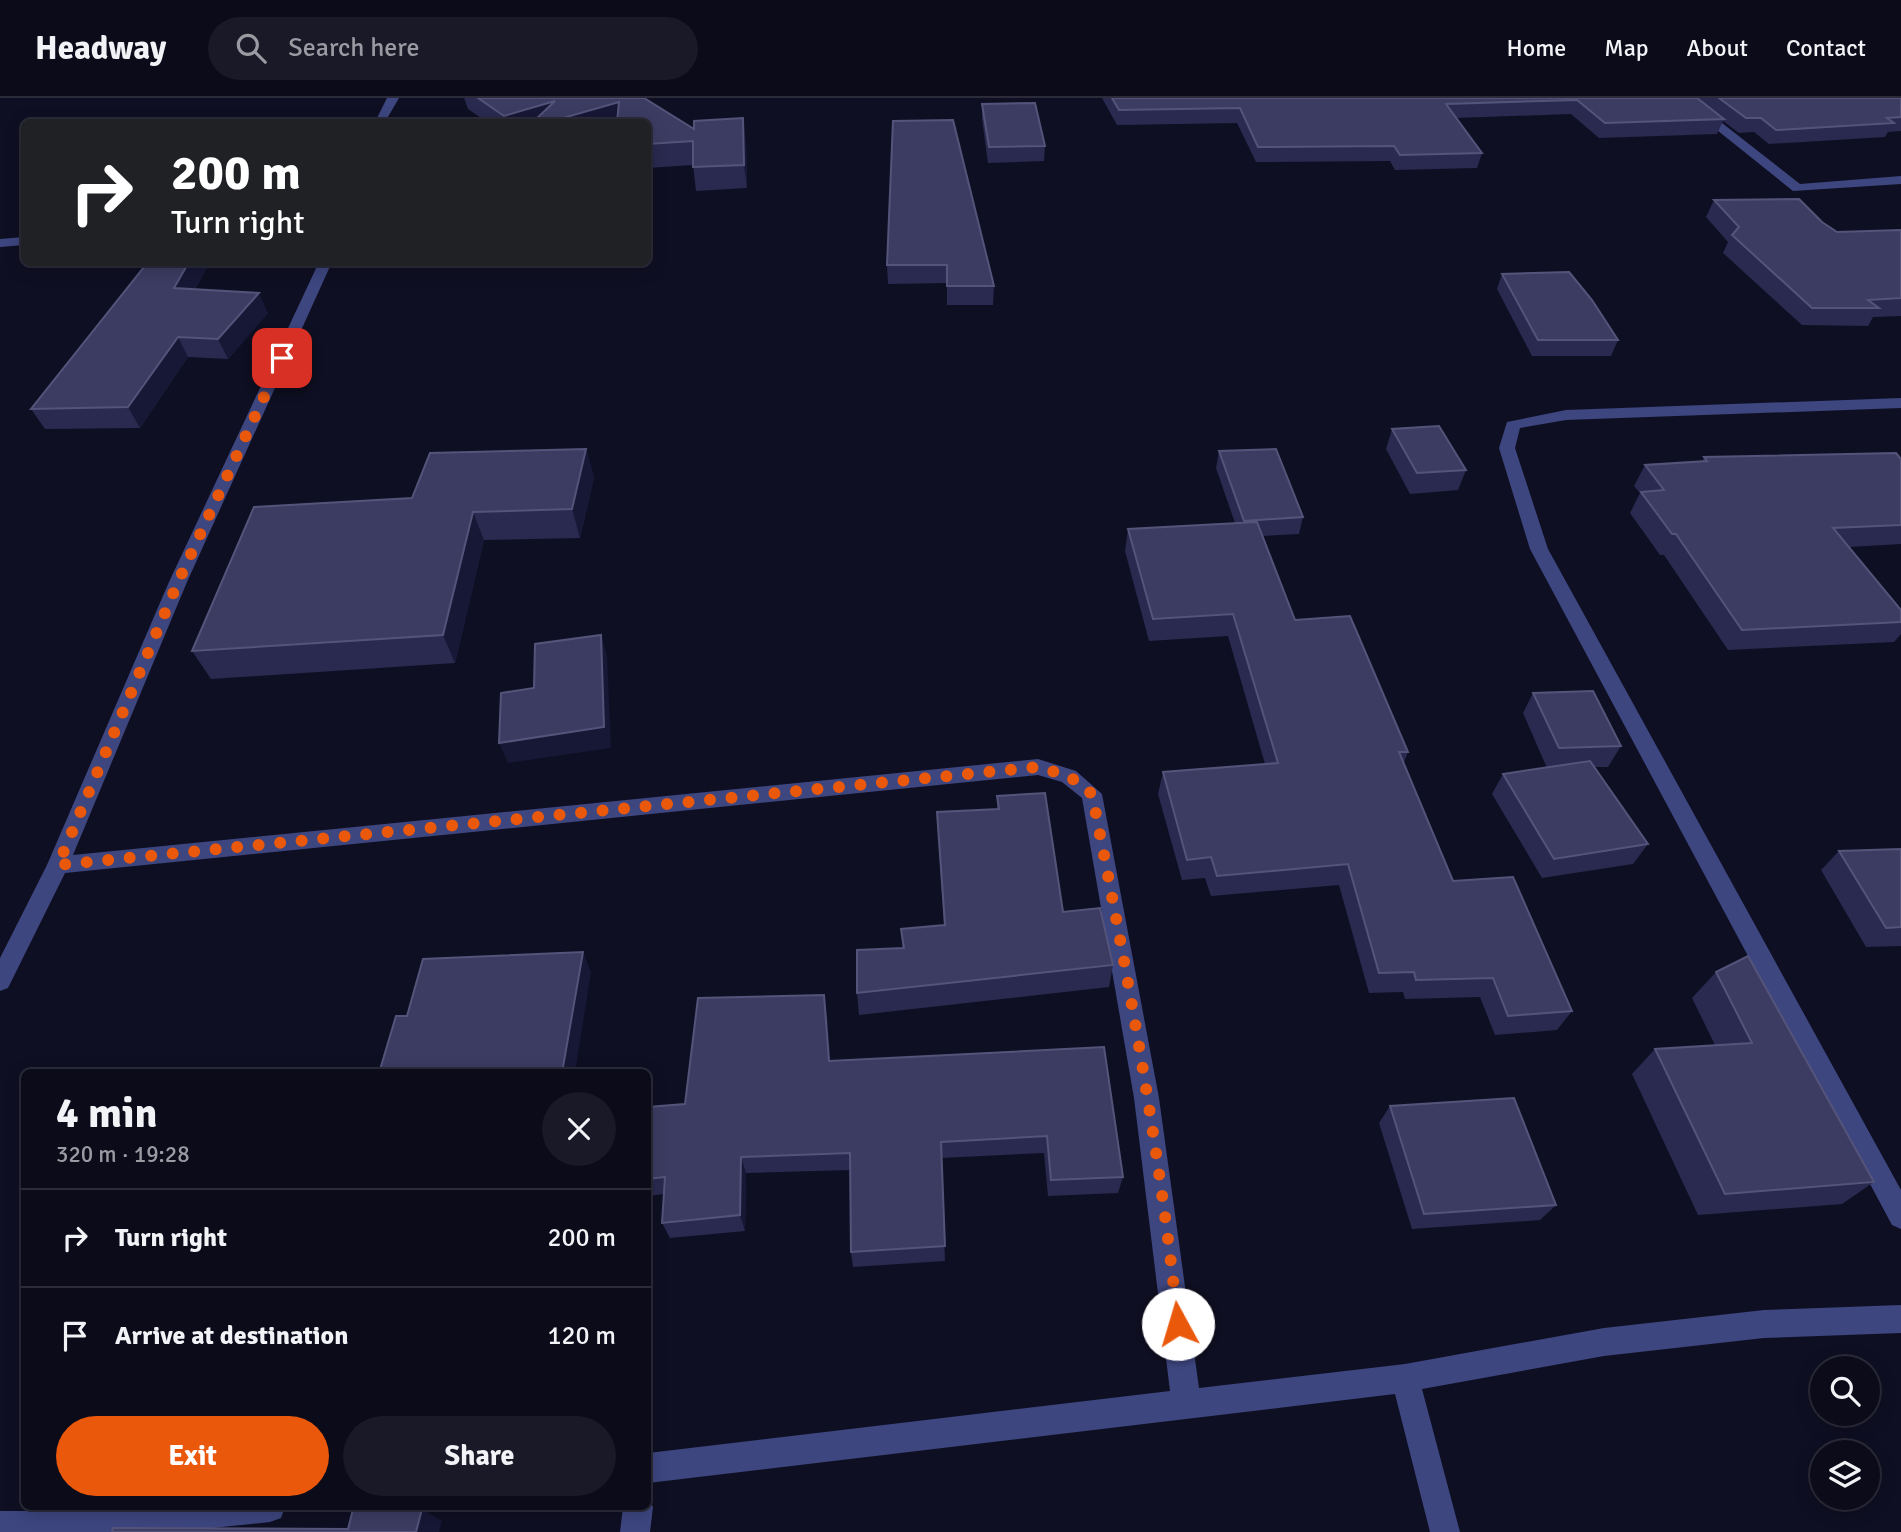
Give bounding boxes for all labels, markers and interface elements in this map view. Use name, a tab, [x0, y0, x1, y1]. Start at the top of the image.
search box	[208, 17, 698, 80]
text: Headway	[35, 28, 166, 69]
icon: search	[232, 29, 270, 67]
text: Search here	[288, 32, 419, 64]
text: Home	[1506, 33, 1566, 63]
text: Map	[1604, 33, 1649, 63]
text: About	[1687, 33, 1748, 63]
text: Contact	[1786, 33, 1866, 63]
text: 200 m	[171, 143, 301, 203]
icon: right	[56, 147, 147, 238]
text: Turn right	[171, 203, 304, 242]
pin	[252, 328, 312, 388]
icon: arrive	[263, 339, 301, 377]
text: 4 min	[56, 1088, 157, 1139]
button: close	[542, 1092, 616, 1166]
text: 320 m · 19:28	[56, 1140, 190, 1169]
icon: right	[56, 1219, 94, 1257]
text: Turn right	[115, 1222, 227, 1254]
text: 200 m	[547, 1222, 616, 1254]
position arrow	[1141, 1287, 1215, 1361]
icon: arrive	[56, 1317, 94, 1355]
text: Arrive at destination	[115, 1320, 348, 1352]
text: 120 m	[547, 1320, 616, 1352]
map controls	[1810, 1356, 1880, 1510]
button: search	[1810, 1356, 1880, 1426]
button: Exit	[56, 1416, 329, 1496]
button: Share	[343, 1416, 616, 1496]
button: layers	[1810, 1440, 1880, 1510]

